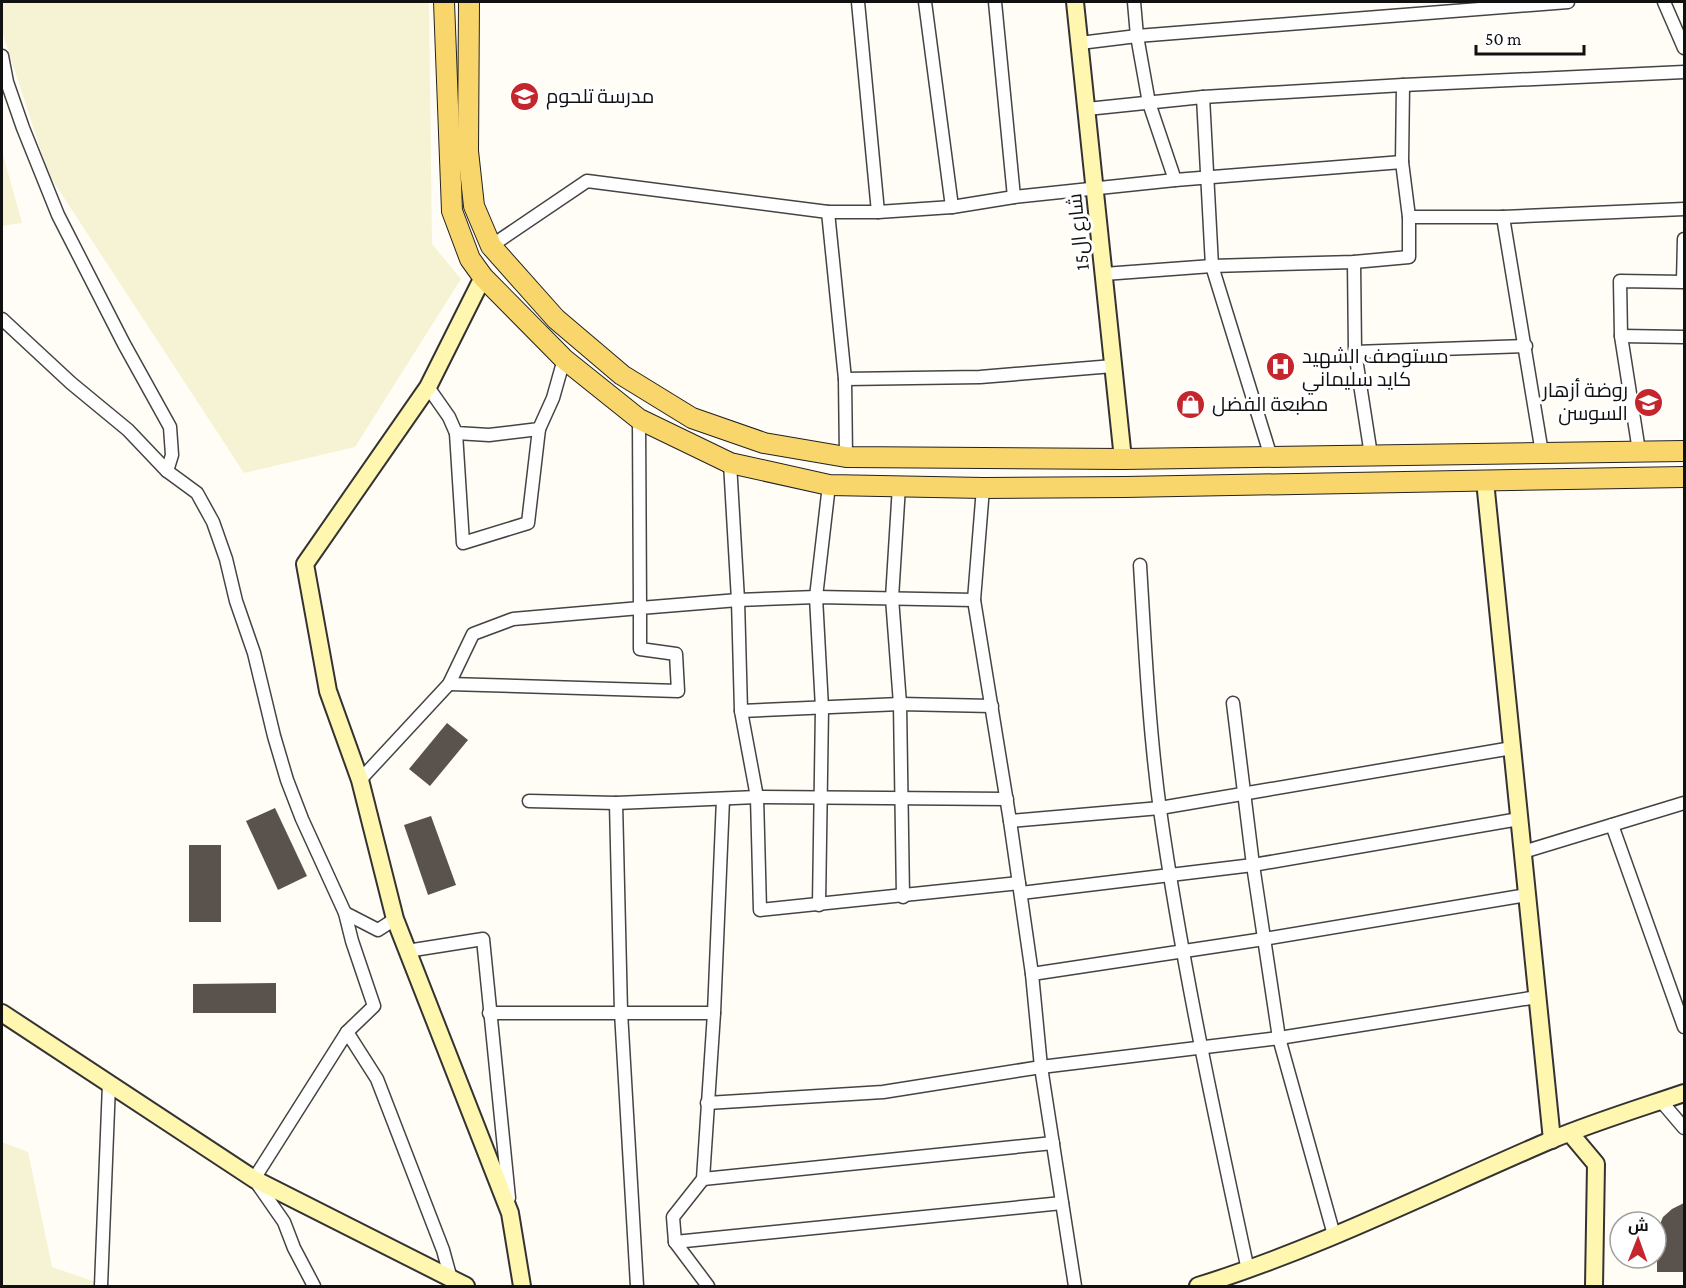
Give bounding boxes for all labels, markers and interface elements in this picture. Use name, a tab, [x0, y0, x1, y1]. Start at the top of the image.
scale bar	[1476, 18, 1584, 56]
text: 50 m	[1485, 29, 1522, 49]
school or university icon: مدرسة تلحوم	[509, 80, 541, 112]
place label: مدرسة تلحوم	[546, 85, 654, 110]
street label: شارع ال15	[1063, 192, 1096, 272]
place label: مستوصف الشهيد كايد سليماني	[1302, 345, 1449, 395]
hospital icon: مستوصف الشهيد كايد سليماني	[1265, 351, 1297, 383]
place label: روضة أزهار السوسن	[1541, 378, 1628, 426]
school or university icon: روضة أزهار السوسن	[1633, 386, 1665, 418]
shop icon: مطبعة الفضل	[1175, 388, 1207, 420]
place label: مطبعة الفضل	[1212, 393, 1328, 417]
north arrow	[1608, 1210, 1668, 1270]
text: ش	[1628, 1217, 1649, 1235]

